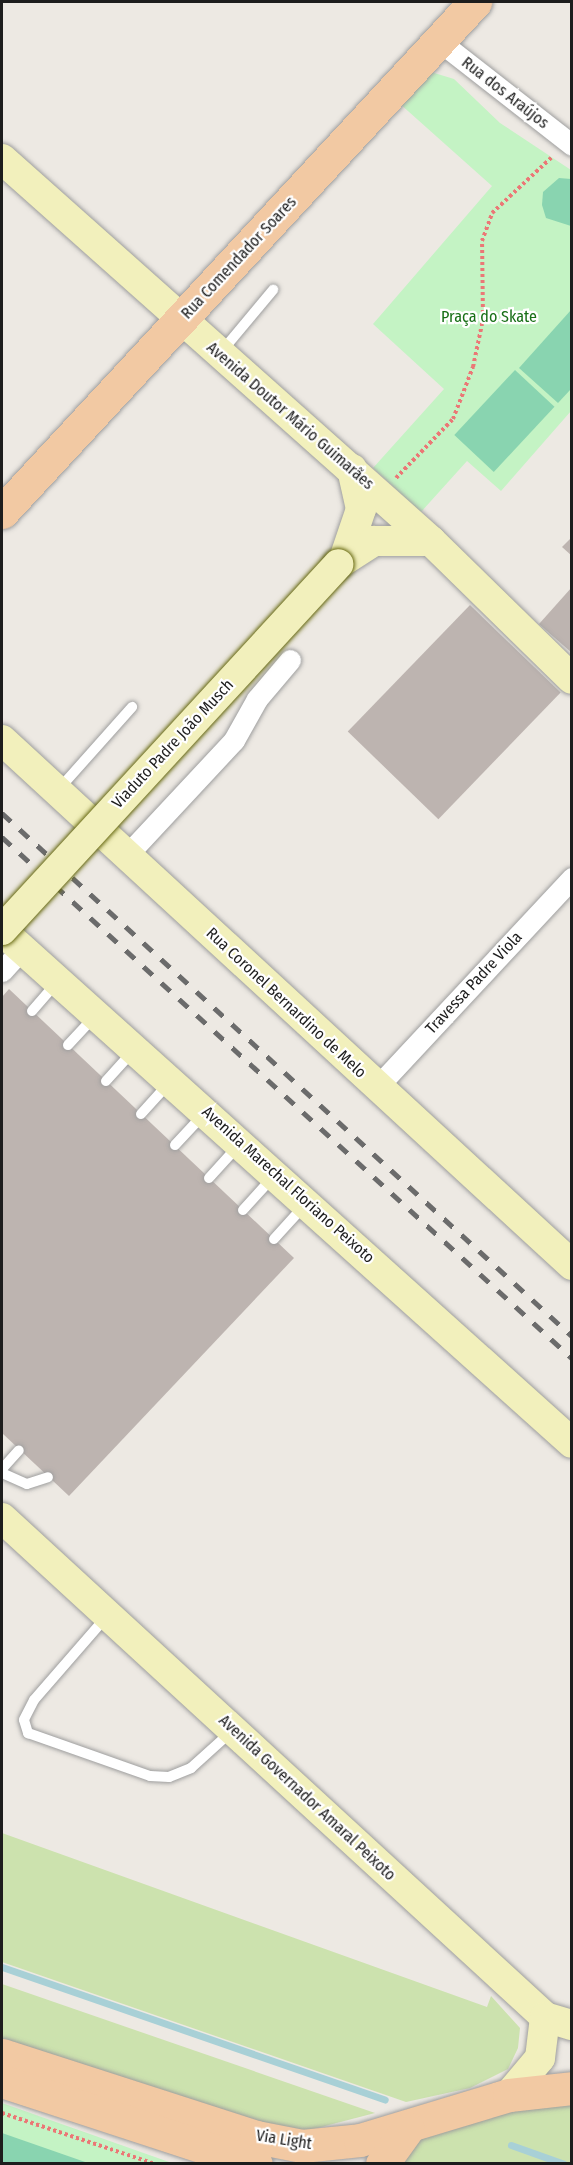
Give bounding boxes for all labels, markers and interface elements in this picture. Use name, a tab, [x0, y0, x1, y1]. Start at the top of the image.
street label: Rua dos Araújos	[458, 53, 552, 133]
street label: Rua Comendador Soares	[177, 193, 301, 323]
park label: Praça do Skate	[441, 307, 537, 327]
street label: Avenida Doutor Mário Guimarães	[202, 338, 378, 494]
street label: Viaduto Padre João Musch	[108, 676, 238, 812]
street label: Rua Coronel Bernardino de Melo	[202, 924, 370, 1082]
street label: Travessa Padre Viola	[422, 928, 526, 1038]
street label: Avenida Marechal Floriano Peixoto	[198, 1103, 378, 1267]
street label: Avenida Governador Amaral Peixoto	[215, 1711, 399, 1885]
street label: Via Light	[255, 2126, 313, 2154]

